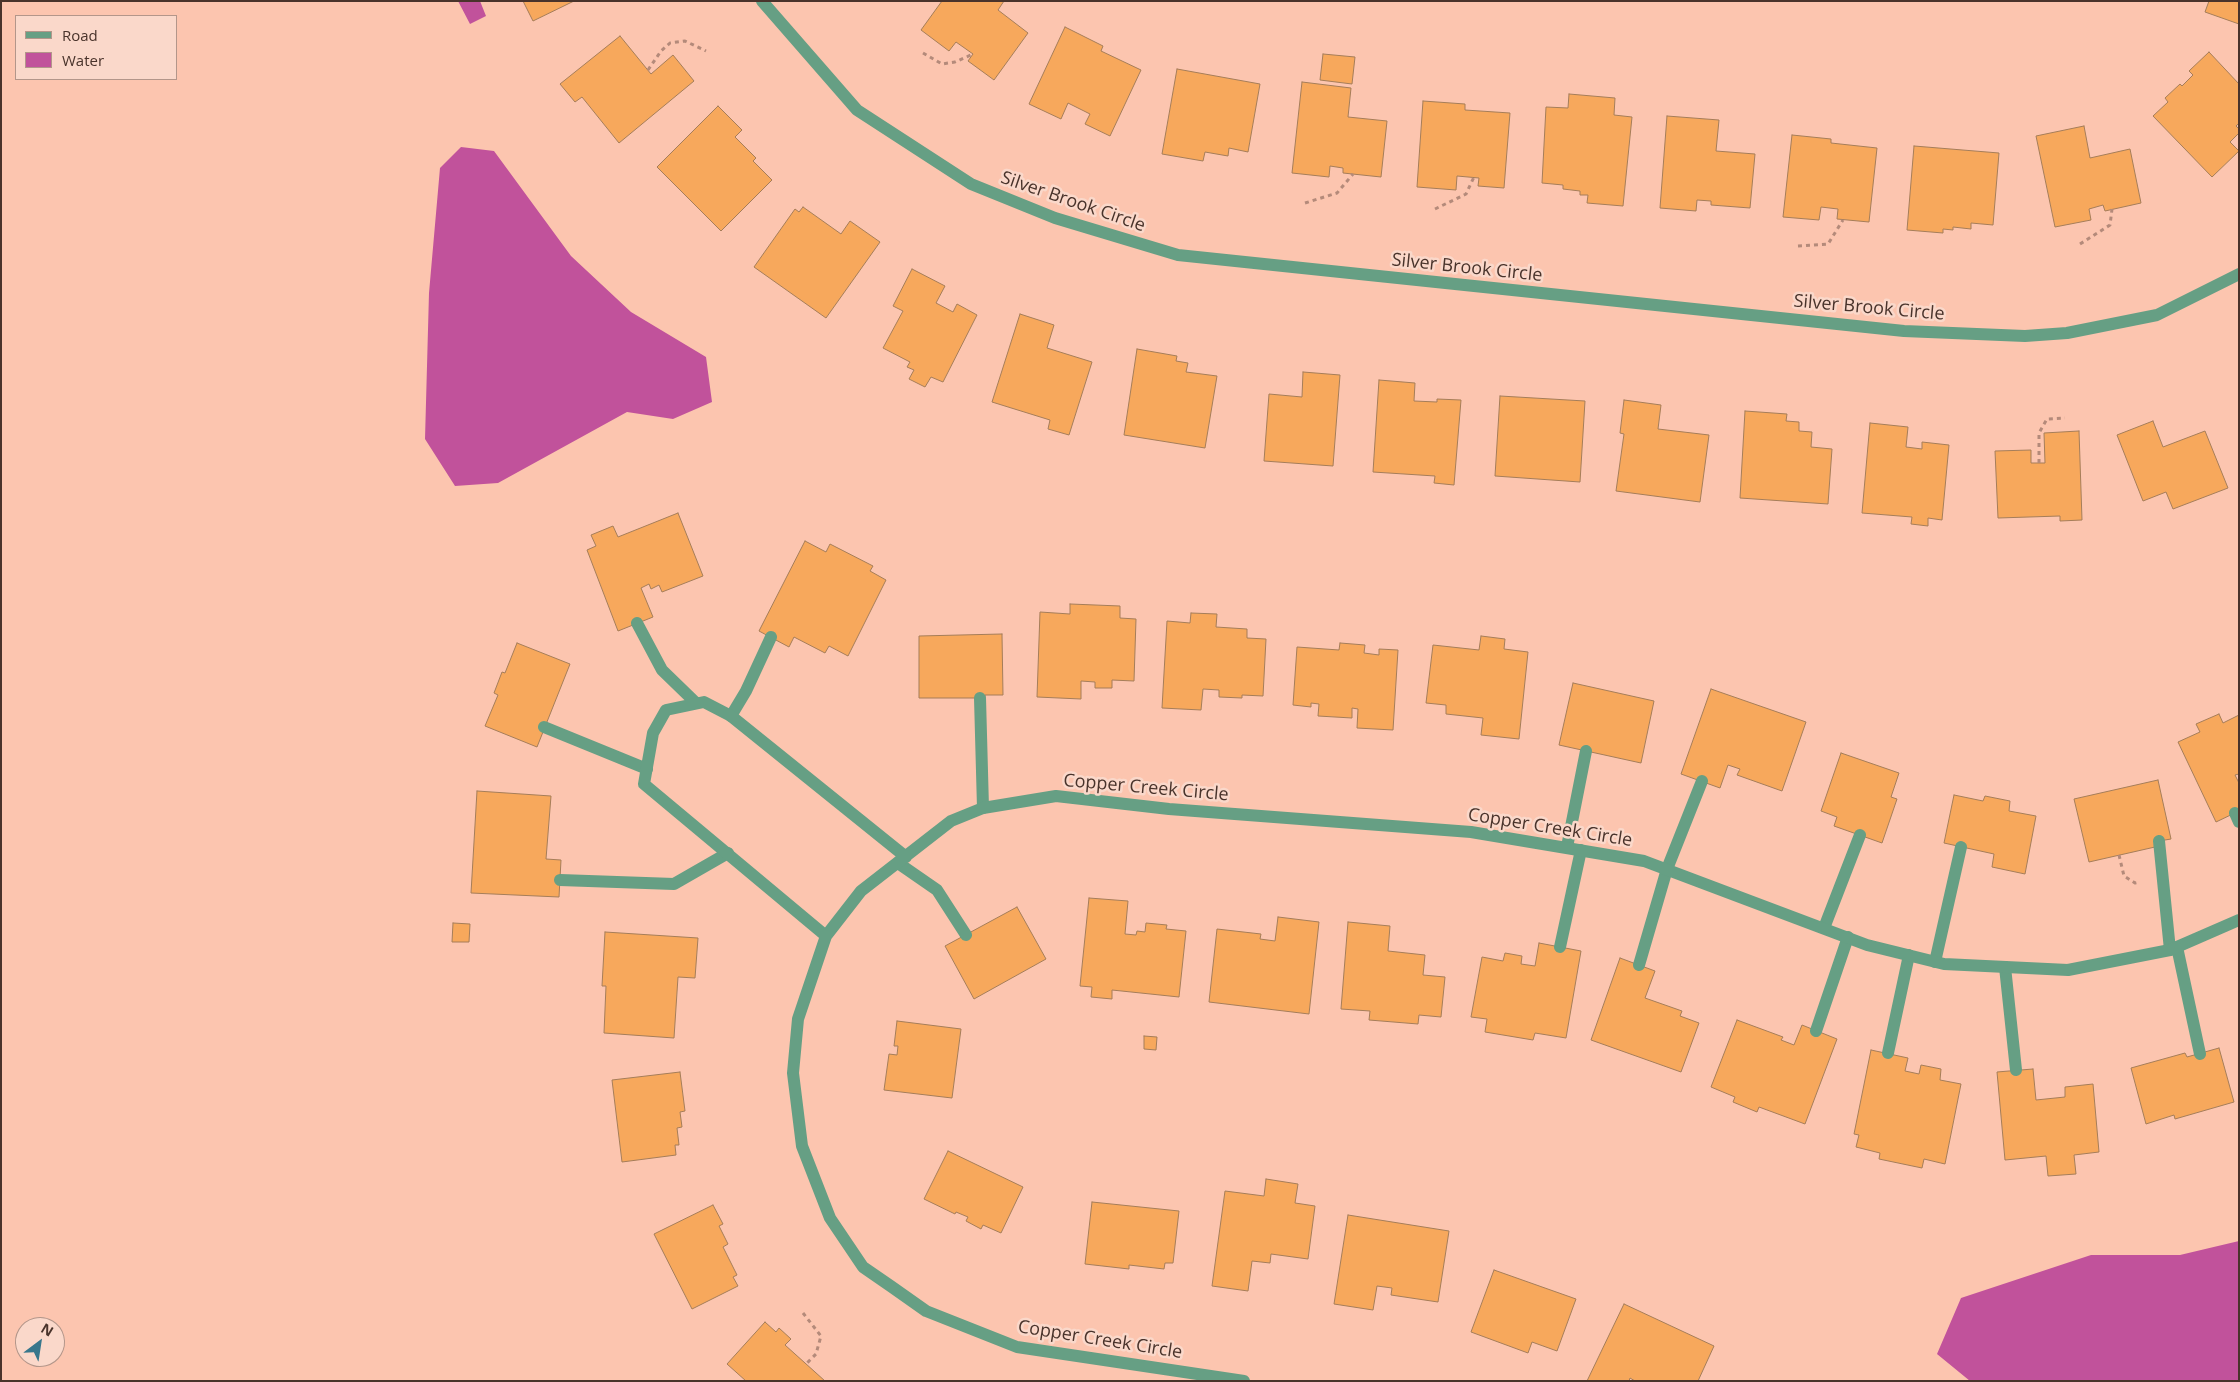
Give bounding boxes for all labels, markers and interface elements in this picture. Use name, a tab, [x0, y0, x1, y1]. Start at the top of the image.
legend	[15, 15, 178, 80]
text: Road	[62, 25, 98, 45]
text: Water	[62, 50, 104, 70]
street label: Silver Brook Circle	[998, 167, 1148, 237]
street label: Silver Brook Circle	[1391, 249, 1543, 287]
street label: Silver Brook Circle	[1793, 291, 1945, 325]
street label: Copper Creek Circle	[1062, 770, 1230, 806]
street label: Copper Creek Circle	[1466, 804, 1634, 852]
street label: Copper Creek Circle	[1016, 1316, 1184, 1364]
north arrow	[15, 1317, 65, 1367]
text: N	[38, 1318, 57, 1341]

